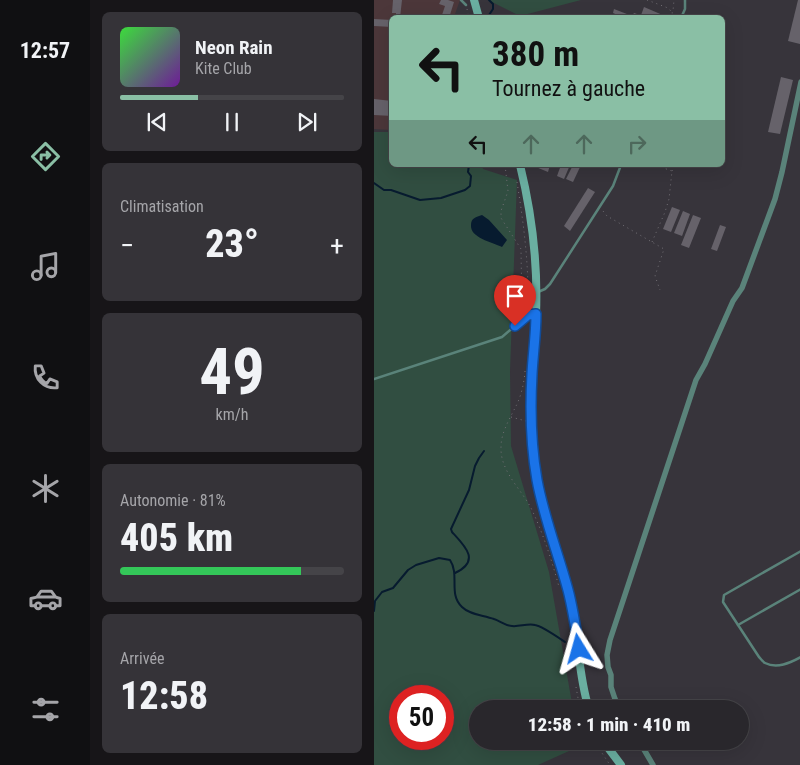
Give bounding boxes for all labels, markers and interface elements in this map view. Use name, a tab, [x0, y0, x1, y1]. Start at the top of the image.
text: 380 m	[492, 34, 579, 75]
icon: left	[409, 35, 474, 100]
text: Neon Rain	[195, 36, 273, 59]
text: 12:57	[20, 38, 70, 63]
text: Kite Club	[195, 59, 252, 78]
text: Tournez à gauche	[492, 76, 645, 101]
icon: previous	[143, 108, 171, 136]
icon: pause	[218, 108, 246, 136]
icon: next	[293, 108, 321, 136]
icon: left	[464, 130, 492, 158]
icon: ahead	[517, 130, 545, 158]
icon: ahead	[570, 130, 598, 158]
icon: right	[623, 130, 651, 158]
icon: directions	[28, 139, 63, 174]
text: Climatisation	[120, 197, 204, 216]
text: 23°	[205, 222, 259, 266]
text: −	[120, 229, 134, 262]
text: +	[330, 229, 344, 262]
icon: music	[28, 249, 63, 284]
pin	[494, 275, 536, 326]
icon: arrive	[501, 282, 529, 310]
text: 49	[199, 334, 265, 410]
icon: phone	[28, 360, 63, 395]
text: km/h	[216, 405, 248, 424]
icon: climate	[28, 471, 63, 506]
text: Autonomie · 81%	[120, 491, 226, 510]
text: 405 km	[120, 516, 233, 560]
icon: car	[28, 581, 63, 616]
position arrow	[552, 622, 604, 674]
text: Arrivée	[120, 649, 164, 668]
text: 12:58	[120, 674, 208, 718]
speed limit sign: 50	[389, 685, 454, 750]
icon: filters	[28, 692, 63, 727]
text: 12:58 · 1 min · 410 m	[528, 713, 690, 736]

